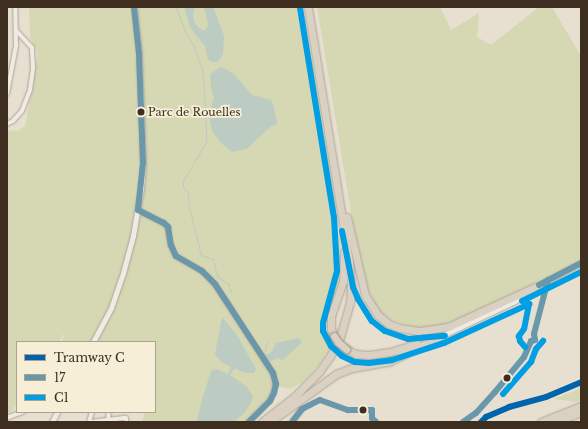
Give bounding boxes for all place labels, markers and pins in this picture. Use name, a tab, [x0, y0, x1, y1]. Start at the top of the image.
place label: Parc de Rouelles	[148, 105, 240, 119]
marker: Parc de Rouelles	[136, 107, 146, 117]
unlabelled marker	[502, 373, 512, 383]
unlabelled marker	[358, 405, 368, 415]

